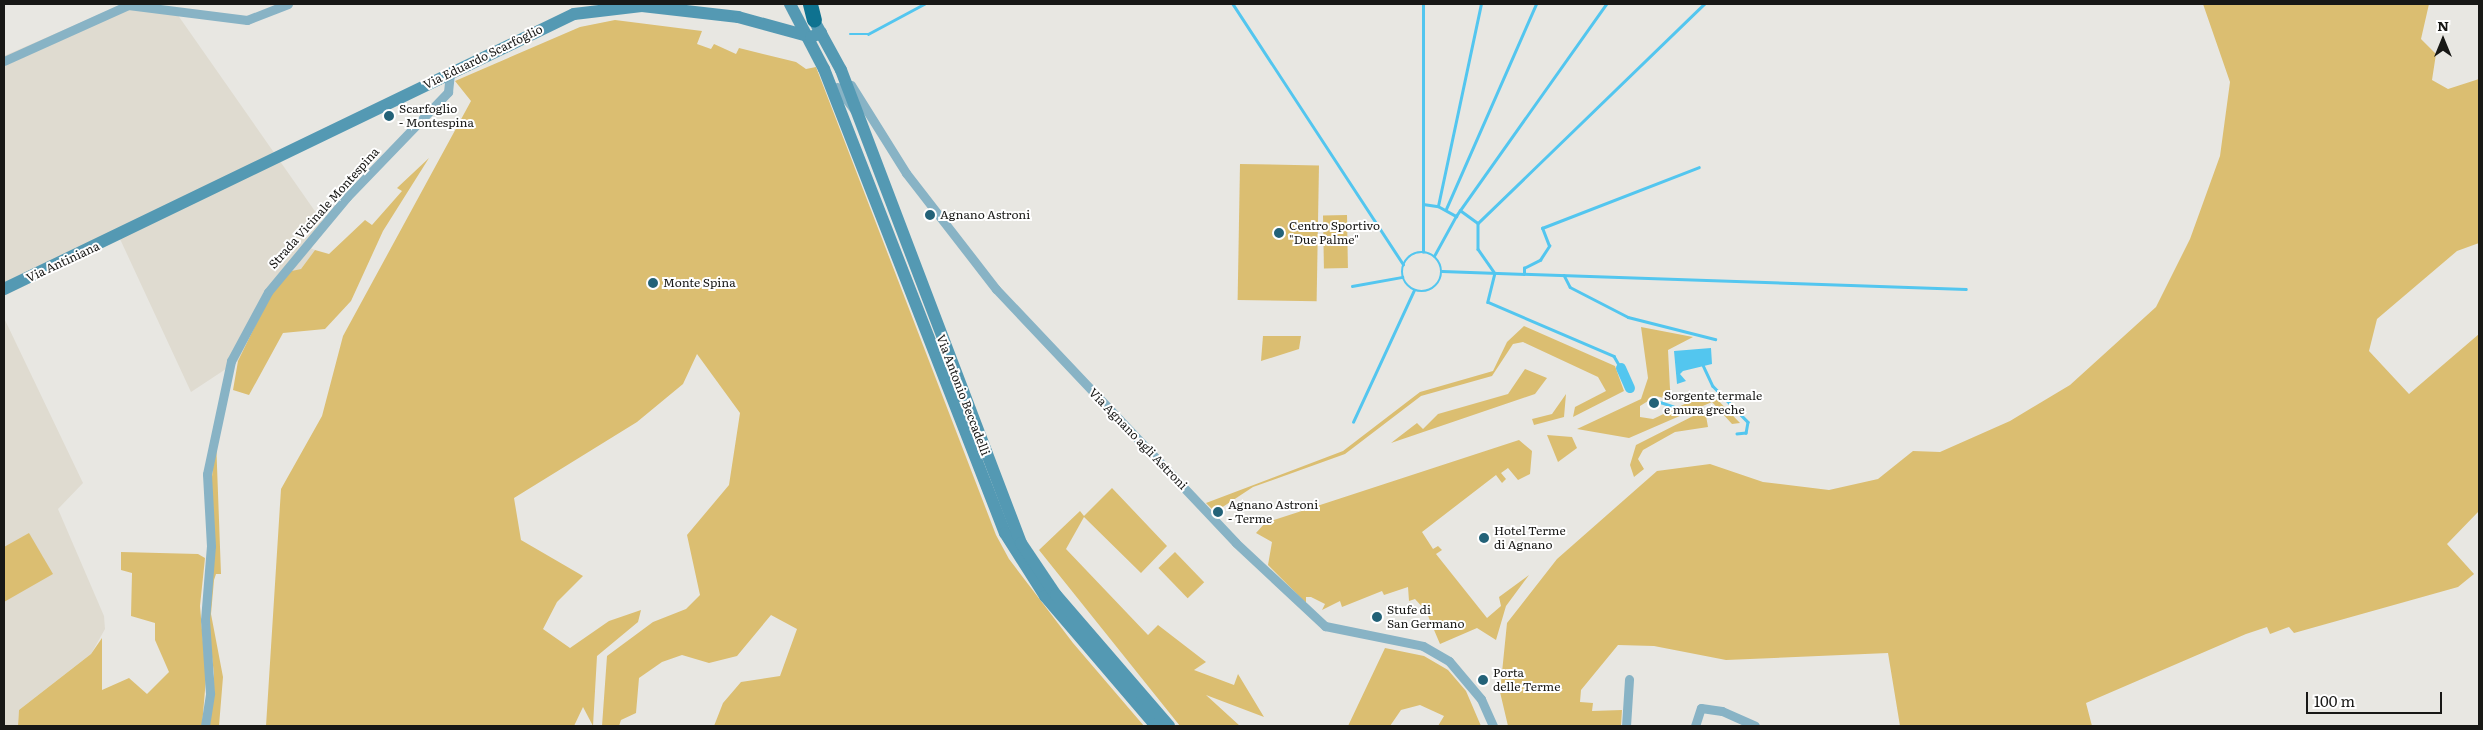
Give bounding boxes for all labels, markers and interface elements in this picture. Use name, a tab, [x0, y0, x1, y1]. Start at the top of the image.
north arrow	[2418, 15, 2468, 65]
text: N	[2437, 15, 2449, 35]
street label: Via Eduardo Scarfoglio	[421, 22, 545, 92]
place label: Scarfoglio - Montespina	[399, 102, 474, 130]
marker: Scarfoglio - Montespina	[383, 110, 395, 122]
street label: Strada Vicinale Montespina	[266, 145, 382, 271]
place label: Agnano Astroni	[940, 208, 1030, 222]
marker: Agnano Astroni	[924, 209, 936, 221]
place label: Centro Sportivo "Due Palme"	[1289, 219, 1380, 247]
marker: Centro Sportivo "Due Palme"	[1273, 227, 1285, 239]
street label: Via Antiniana	[24, 239, 102, 285]
place label: Monte Spina	[663, 276, 736, 290]
marker: Monte Spina	[647, 277, 659, 289]
street label: Via Antonio Beccadelli	[933, 332, 993, 458]
street label: Via Agnano agli Astroni	[1086, 385, 1190, 493]
place label: Sorgente termale e mura greche	[1664, 389, 1762, 417]
marker: Sorgente termale e mura greche	[1648, 397, 1660, 409]
place label: Agnano Astroni - Terme	[1228, 498, 1318, 526]
marker: Agnano Astroni - Terme	[1212, 506, 1224, 518]
place label: Hotel Terme di Agnano	[1494, 524, 1566, 552]
marker: Hotel Terme di Agnano	[1478, 532, 1490, 544]
place label: Stufe di San Germano	[1387, 603, 1464, 631]
marker: Stufe di San Germano	[1371, 611, 1383, 623]
place label: Porta delle Terme	[1493, 666, 1560, 694]
marker: Porta delle Terme	[1477, 674, 1489, 686]
scale bar	[2308, 682, 2444, 714]
text: 100 m	[2314, 689, 2355, 712]

